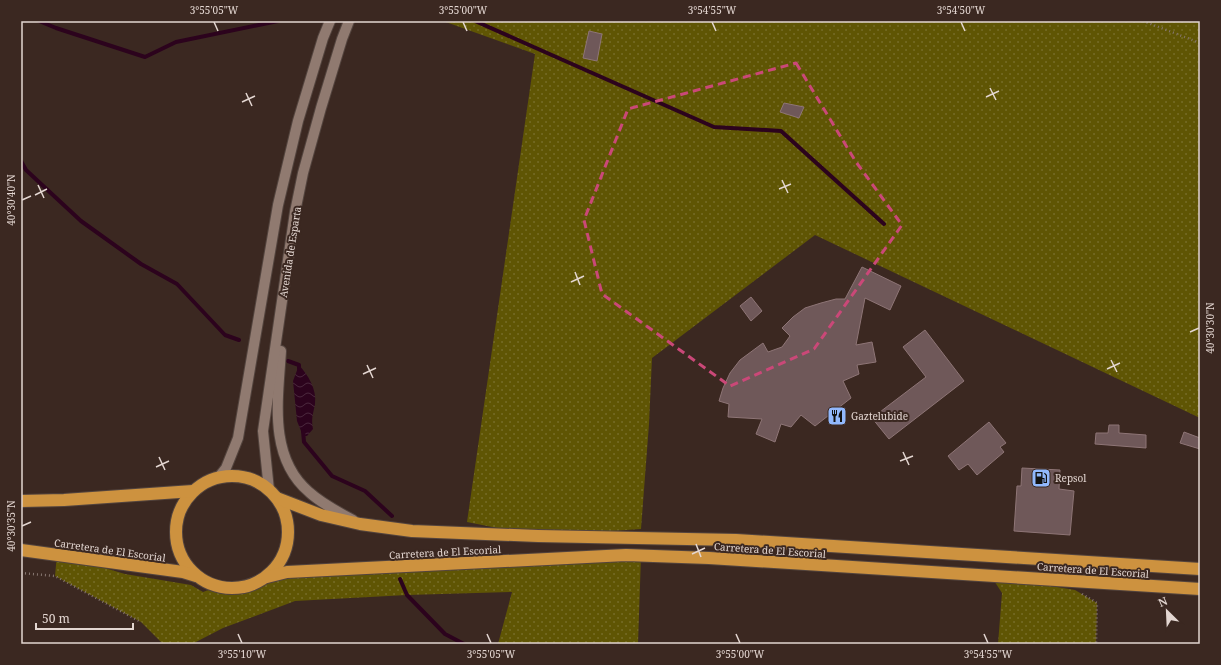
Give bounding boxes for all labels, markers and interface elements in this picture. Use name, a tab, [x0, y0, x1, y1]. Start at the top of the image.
text: 3°55'05"W	[190, 3, 239, 17]
text: 3°55'00"W	[439, 3, 488, 17]
text: 3°54'55"W	[688, 3, 737, 17]
text: 3°54'50"W	[937, 3, 986, 17]
text: 40°30'40"N	[4, 174, 18, 226]
street label: Avenida de Esparta	[276, 205, 304, 299]
text: 40°30'30"N	[1203, 302, 1217, 354]
restaurant icon: Gaztelubide	[826, 405, 848, 427]
place label: Gaztelubide	[851, 409, 908, 423]
fuel station icon: Repsol	[1030, 467, 1052, 489]
place label: Repsol	[1055, 471, 1086, 485]
text: 40°30'35"N	[4, 500, 18, 552]
street label: Carretera de El Escorial	[53, 535, 167, 565]
street label: Carretera de El Escorial	[714, 539, 826, 561]
street label: Carretera de El Escorial	[389, 542, 501, 562]
street label: Carretera de El Escorial	[1037, 559, 1149, 581]
north arrow	[1147, 591, 1187, 631]
text: N	[1156, 593, 1170, 610]
scale bar	[36, 605, 133, 631]
text: 50 m	[42, 610, 70, 627]
text: 3°55'10"W	[218, 647, 267, 661]
text: 3°55'05"W	[467, 647, 516, 661]
text: 3°55'00"W	[716, 647, 765, 661]
text: 3°54'55"W	[964, 647, 1013, 661]

